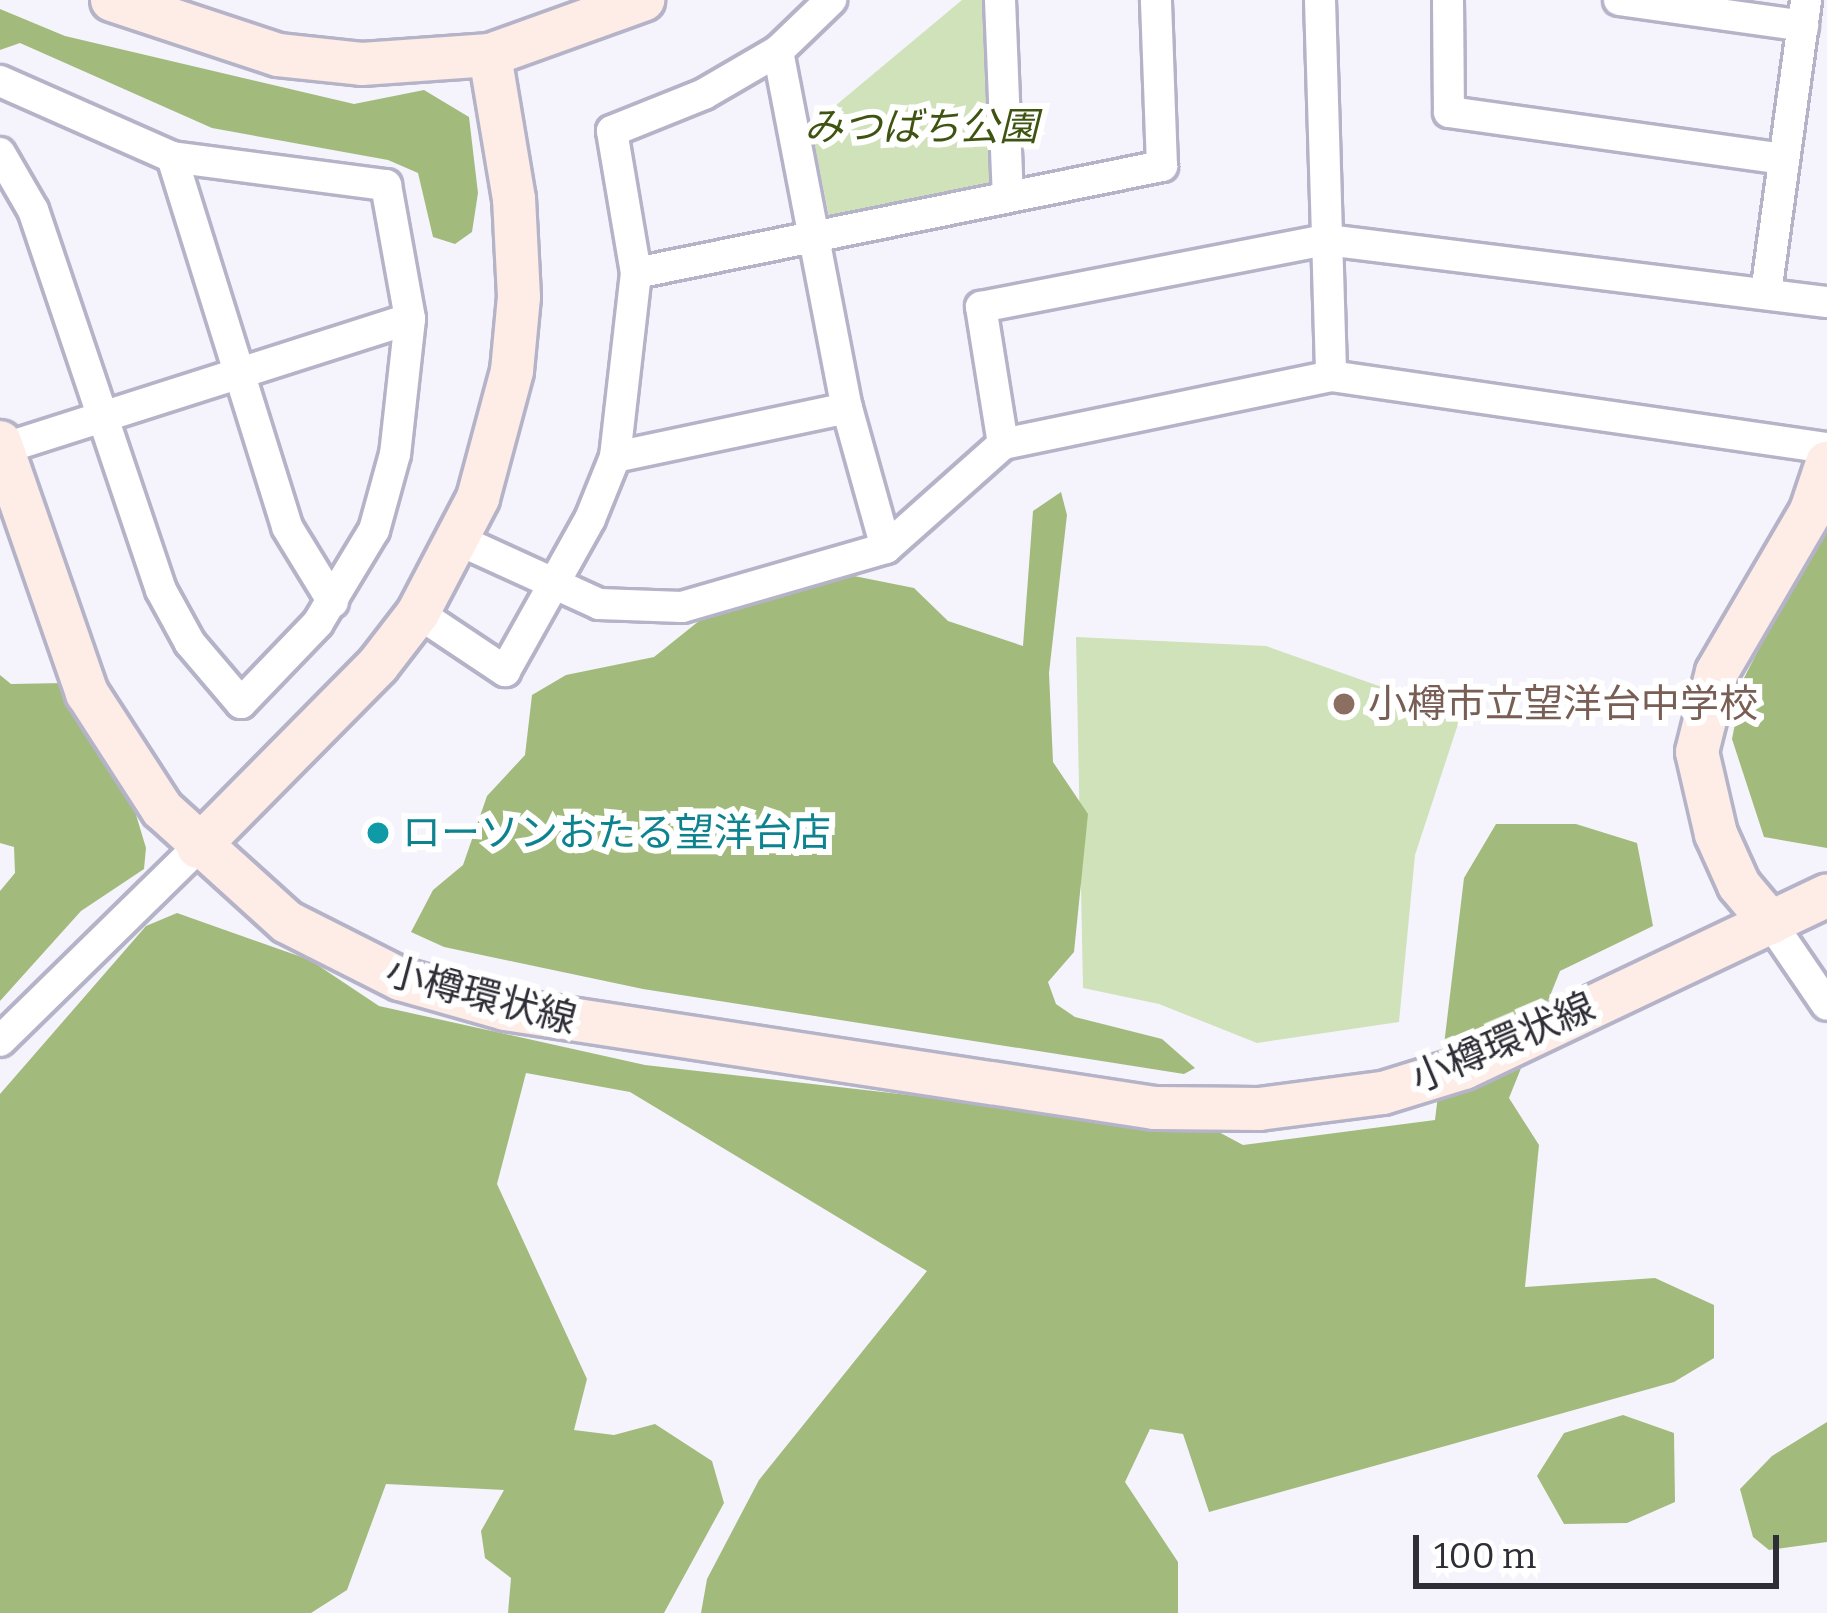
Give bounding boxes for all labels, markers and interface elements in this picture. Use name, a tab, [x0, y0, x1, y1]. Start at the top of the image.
park label: みつばち公園	[804, 104, 1038, 150]
place label: 小樽市立望洋台中学校	[1368, 681, 1758, 727]
marker: 小樽市立望洋台中学校	[1331, 691, 1357, 717]
place label: ローソンおたる望洋台店	[402, 810, 831, 856]
marker: ローソンおたる望洋台店	[365, 820, 391, 846]
street label: 小樽環状線	[381, 948, 581, 1044]
street label: 小樽環状線	[1404, 983, 1602, 1103]
scale bar	[1419, 1511, 1785, 1585]
text: 100 m	[1434, 1534, 1536, 1578]

